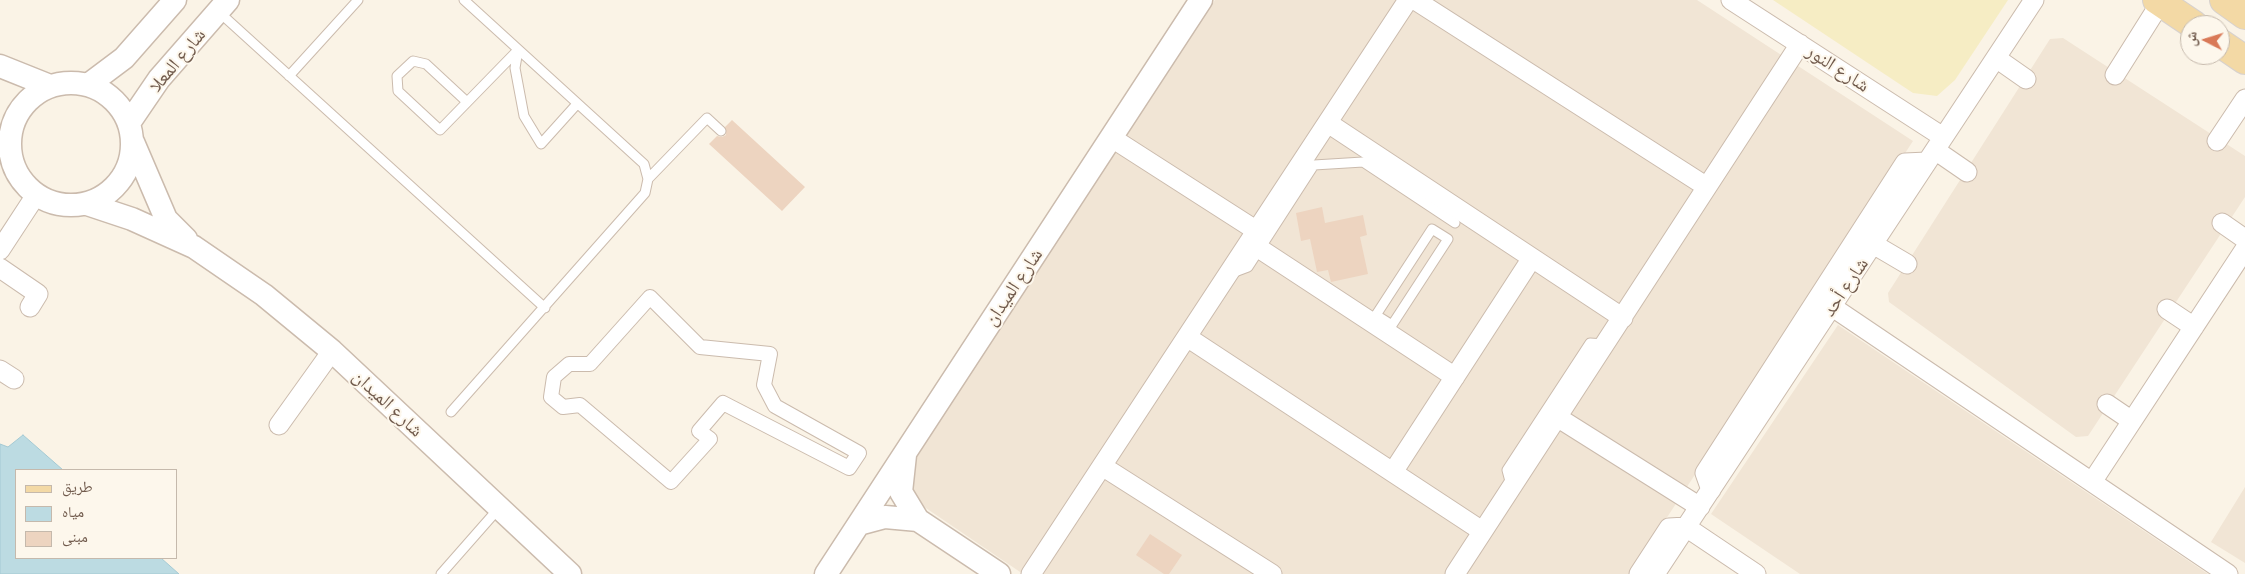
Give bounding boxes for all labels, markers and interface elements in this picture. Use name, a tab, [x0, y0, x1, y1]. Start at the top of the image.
north arrow	[2180, 15, 2230, 65]
street label: شارع المعلا	[144, 23, 210, 97]
text: ش	[2181, 31, 2200, 47]
street label: شارع النور	[1802, 39, 1874, 97]
street label: شارع الميدان	[979, 244, 1047, 330]
street label: شارع أحد	[1817, 253, 1873, 321]
street label: شارع الميدان	[348, 365, 428, 441]
legend	[15, 469, 178, 559]
text: طريق	[62, 477, 93, 495]
text: مياه	[62, 502, 84, 520]
text: مبنى	[62, 527, 88, 545]

